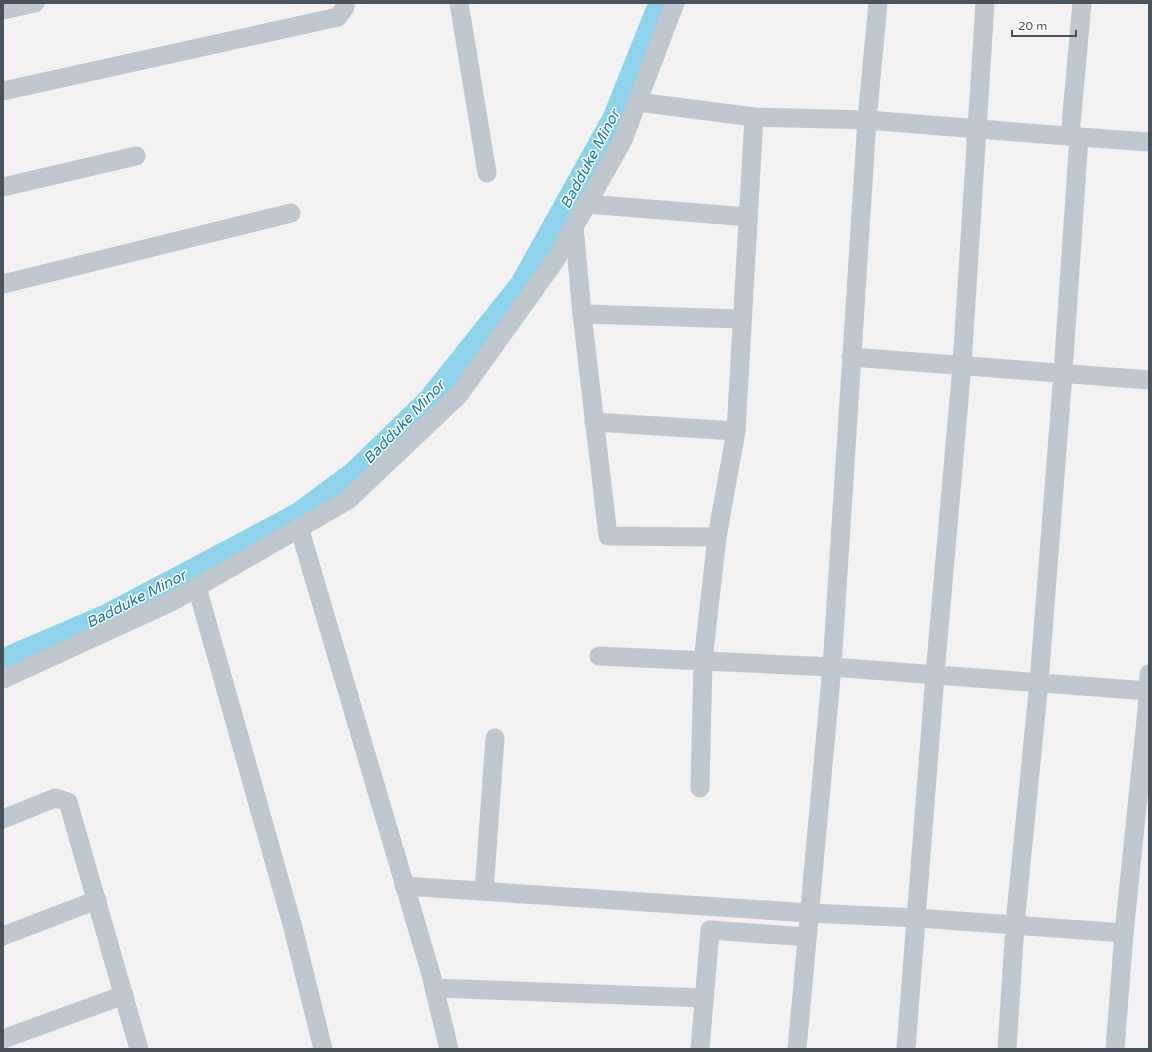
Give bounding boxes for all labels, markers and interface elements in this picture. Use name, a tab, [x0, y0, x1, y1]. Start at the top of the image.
scale bar	[1012, 12, 1076, 38]
text: 20 m	[1018, 19, 1047, 33]
water label: Badduke Minor	[556, 104, 625, 212]
water label: Badduke Minor	[360, 375, 450, 468]
water label: Badduke Minor	[83, 565, 191, 632]

